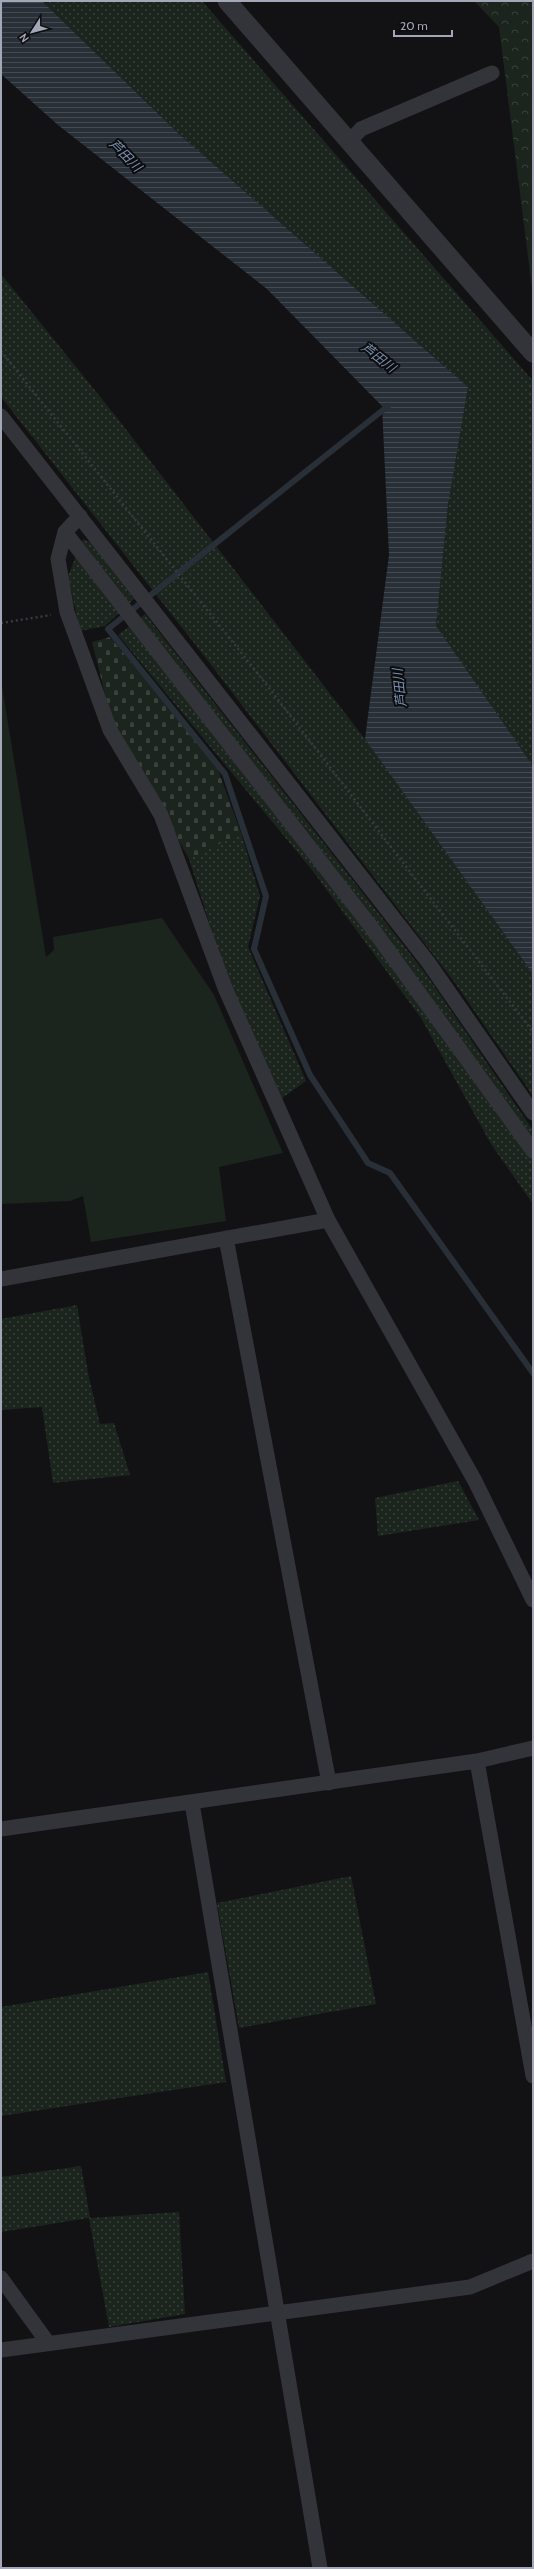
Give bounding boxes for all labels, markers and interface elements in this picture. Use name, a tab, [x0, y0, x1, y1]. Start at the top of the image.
north arrow	[12, 12, 52, 52]
scale bar	[394, 12, 452, 38]
text: 20 m	[400, 18, 428, 33]
text: N	[16, 31, 32, 45]
water label: 芦田川	[107, 136, 147, 176]
water label: 芦田川	[359, 339, 401, 377]
water label: 芦田川	[389, 666, 409, 708]

